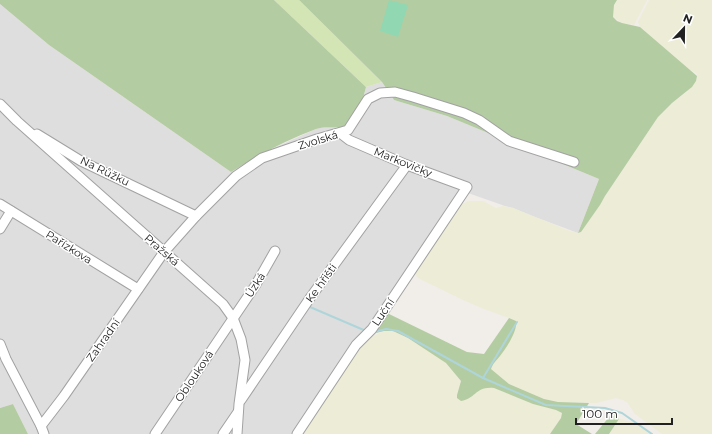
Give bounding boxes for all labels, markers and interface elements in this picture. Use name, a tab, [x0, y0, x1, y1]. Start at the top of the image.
north arrow	[664, 8, 704, 48]
text: N	[681, 11, 694, 27]
street label: Zvolská	[296, 127, 340, 153]
street label: Markovičky	[372, 144, 434, 180]
street label: Na Růžku	[78, 153, 132, 189]
street label: Pařízkova	[43, 227, 95, 267]
street label: Pražská	[142, 231, 182, 269]
street label: Ke hřišti	[302, 261, 340, 305]
street label: Úzká	[242, 270, 268, 300]
street label: Luční	[369, 295, 398, 329]
street label: Zahradní	[83, 315, 123, 364]
street label: Oblouková	[172, 348, 216, 404]
scale bar	[576, 400, 672, 426]
text: 100 m	[582, 406, 618, 421]

